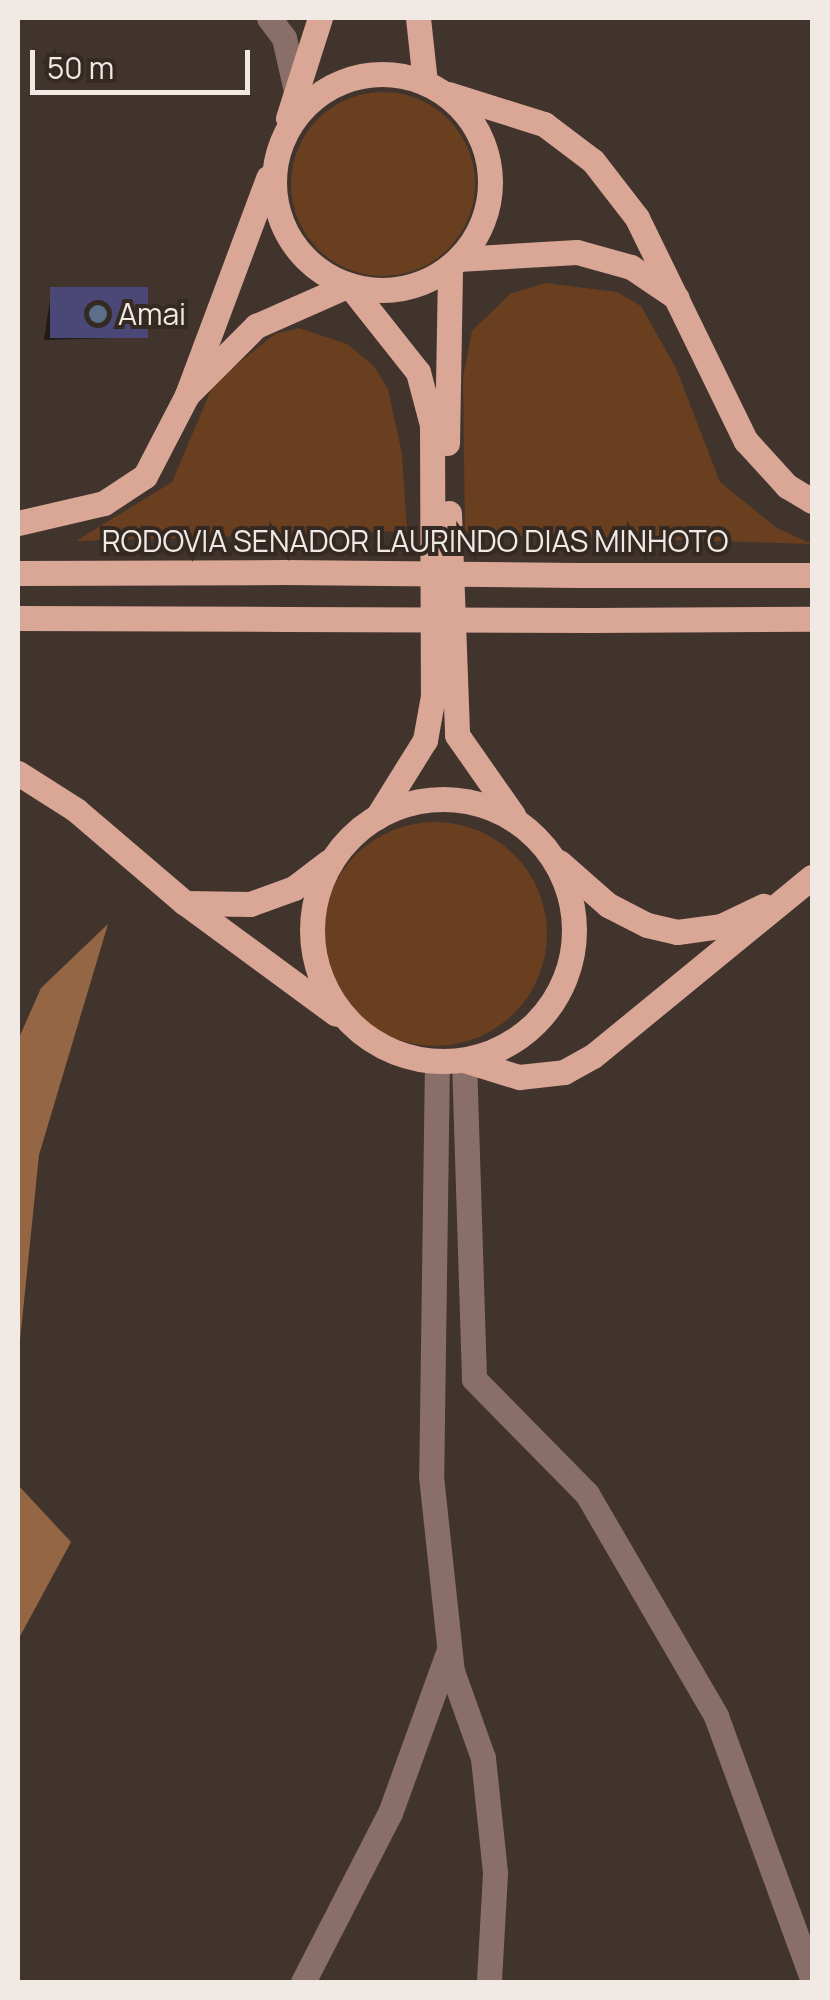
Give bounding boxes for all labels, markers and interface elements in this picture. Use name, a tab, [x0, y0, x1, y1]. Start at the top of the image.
scale bar	[35, 30, 255, 92]
text: 50 m	[47, 47, 114, 88]
place label: Amai	[118, 296, 186, 332]
marker: Amai	[87, 303, 109, 325]
street label: RODOVIA SENADOR LAURINDO DIAS MINHOTO	[102, 523, 728, 559]

